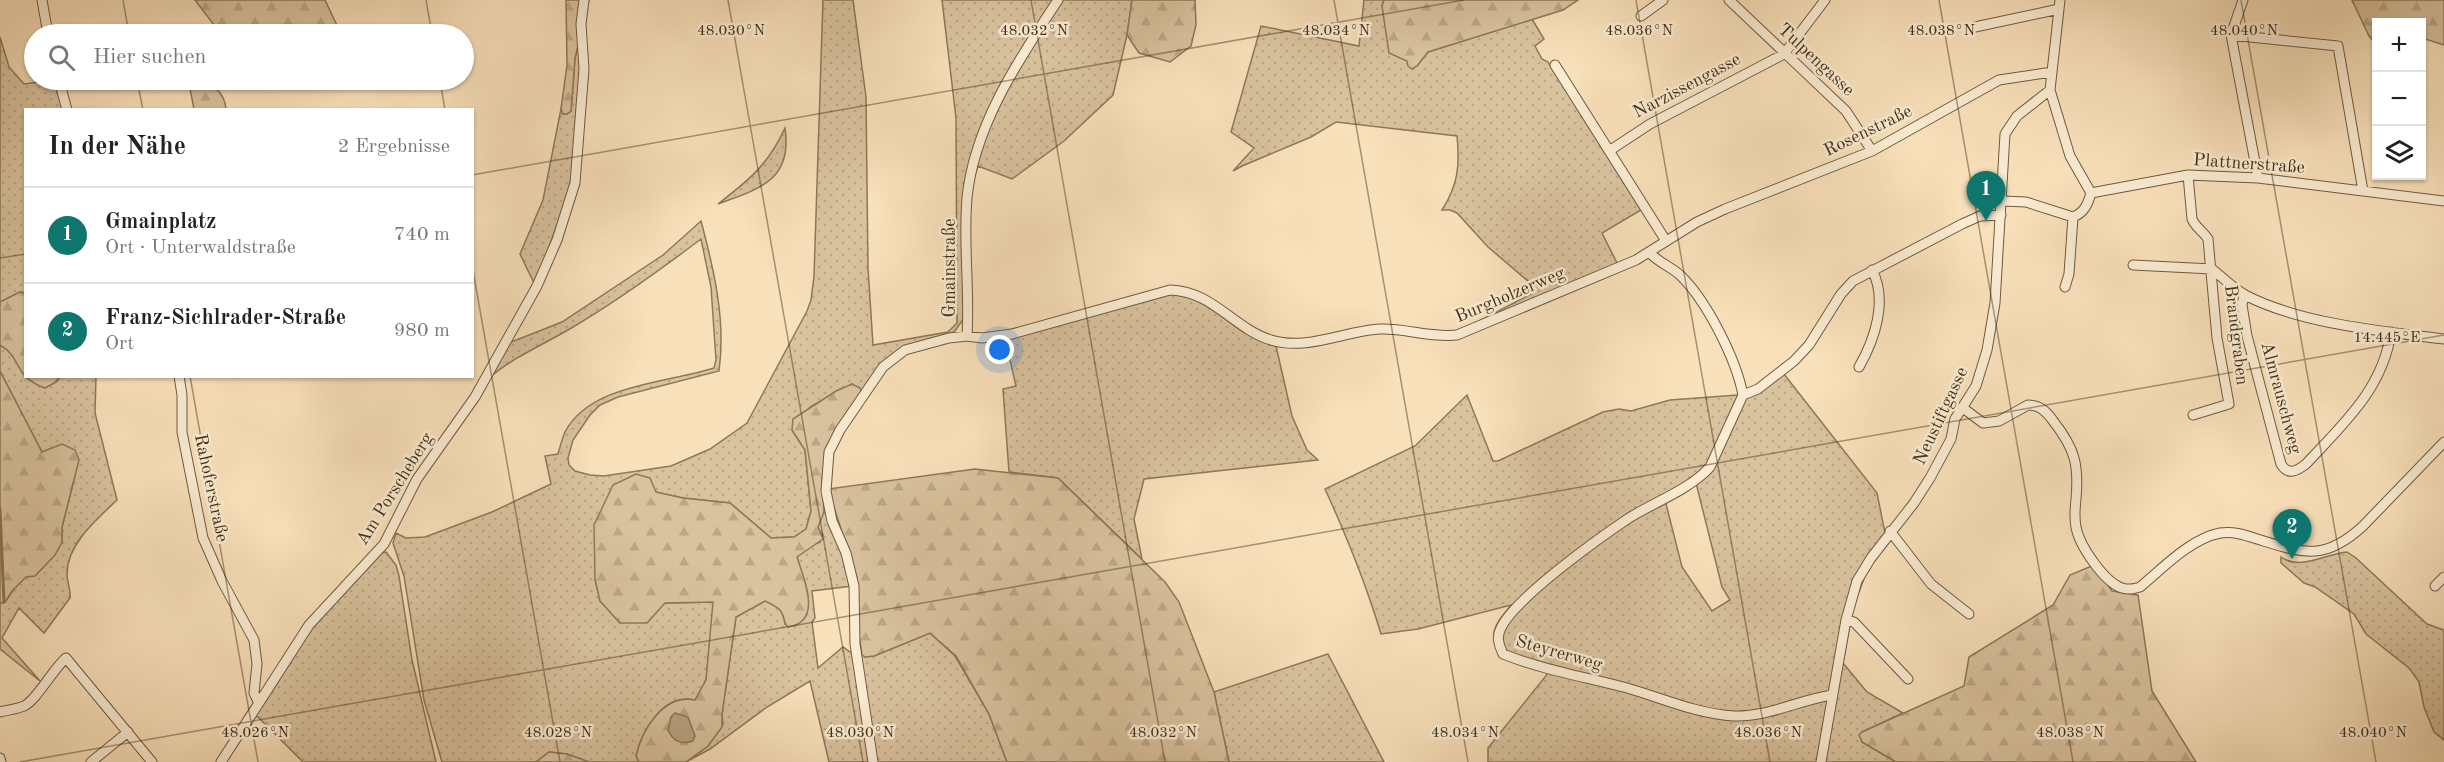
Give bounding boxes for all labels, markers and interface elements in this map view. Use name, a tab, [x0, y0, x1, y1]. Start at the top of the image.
map controls	[2372, 18, 2426, 180]
button: +	[2372, 18, 2426, 72]
street label: Tulpengasse	[1774, 20, 1858, 100]
search box	[24, 24, 474, 90]
text: 48.030°N	[697, 24, 765, 39]
text: 48.032°N	[1000, 24, 1068, 39]
text: 48.034°N	[1302, 24, 1370, 39]
text: 48.036°N	[1605, 24, 1673, 39]
text: 48.038°N	[1907, 24, 1975, 39]
text: 48.040°N	[2210, 24, 2278, 39]
icon: search	[45, 41, 78, 74]
text: Hier suchen	[93, 46, 206, 68]
street label: Narzissengasse	[1630, 50, 1744, 122]
button: −	[2372, 72, 2426, 126]
street label: Rosenstraße	[1821, 102, 1915, 160]
button: layers	[2372, 126, 2426, 180]
text: In der Nähe	[48, 134, 186, 160]
text: 2 Ergebnisse	[338, 137, 450, 157]
street label: Plattnerstraße	[2192, 151, 2306, 177]
pin: 1	[1966, 172, 2006, 221]
text: Gmainplatz	[105, 211, 216, 233]
street label: Gmainstraße	[941, 219, 959, 317]
text: 1	[62, 225, 73, 245]
text: 740 m	[394, 225, 450, 245]
text: Ort · Unterwaldstraße	[105, 238, 296, 258]
street label: Burgholzerweg	[1452, 264, 1568, 326]
street label: Brandgraben	[2221, 284, 2251, 387]
text: Franz-Sichlrader-Straße	[105, 307, 346, 329]
text: 2	[62, 321, 73, 341]
text: 980 m	[394, 321, 450, 341]
text: 14.445°E	[2354, 331, 2420, 346]
text: Ort	[105, 334, 134, 354]
your location	[985, 335, 1014, 364]
street label: Almrauschweg	[2257, 340, 2305, 456]
street label: Neustiftgasse	[1911, 364, 1971, 468]
street label: Am Porscheberg	[353, 429, 437, 548]
street label: Rahoferstraße	[191, 432, 231, 544]
pin: 2	[2272, 510, 2312, 559]
street label: Steyrerweg	[1514, 632, 1605, 674]
text: 48.026°N	[221, 726, 289, 741]
text: 48.028°N	[524, 726, 592, 741]
text: 48.030°N	[826, 726, 894, 741]
text: 48.032°N	[1129, 726, 1197, 741]
text: 48.034°N	[1431, 726, 1499, 741]
text: 48.036°N	[1734, 726, 1802, 741]
text: 48.038°N	[2036, 726, 2104, 741]
text: 48.040°N	[2339, 726, 2407, 741]

